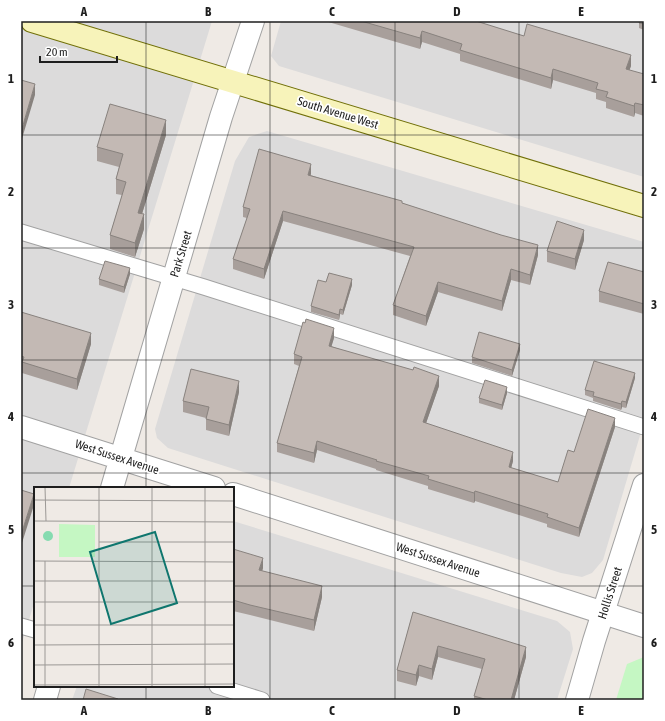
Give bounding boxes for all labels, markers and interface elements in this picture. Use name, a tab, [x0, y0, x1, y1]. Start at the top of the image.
text: A	[80, 4, 88, 19]
text: B	[205, 4, 212, 19]
text: C	[329, 4, 335, 19]
text: D	[453, 4, 461, 19]
text: E	[578, 4, 584, 19]
scale bar	[40, 38, 117, 64]
text: 20 m	[46, 45, 68, 59]
text: 1	[8, 71, 14, 86]
text: 1	[651, 71, 657, 86]
street label: South Avenue West	[296, 94, 381, 132]
text: 2	[8, 184, 14, 199]
text: 2	[651, 184, 657, 199]
street label: Park Street	[167, 228, 195, 279]
text: 3	[8, 297, 14, 312]
text: 3	[651, 297, 657, 312]
text: 4	[7, 409, 14, 424]
text: 4	[650, 409, 657, 424]
street label: West Sussex Avenue	[73, 437, 161, 477]
inset map	[34, 487, 234, 687]
text: 5	[8, 522, 14, 537]
text: 5	[651, 522, 657, 537]
street label: West Sussex Avenue	[394, 540, 482, 580]
street label: Hollis Street	[595, 565, 625, 621]
text: 6	[8, 635, 14, 650]
text: 6	[651, 635, 657, 650]
text: A	[80, 703, 88, 718]
text: B	[205, 703, 212, 718]
text: C	[329, 703, 335, 718]
text: D	[453, 703, 461, 718]
text: E	[578, 703, 584, 718]

